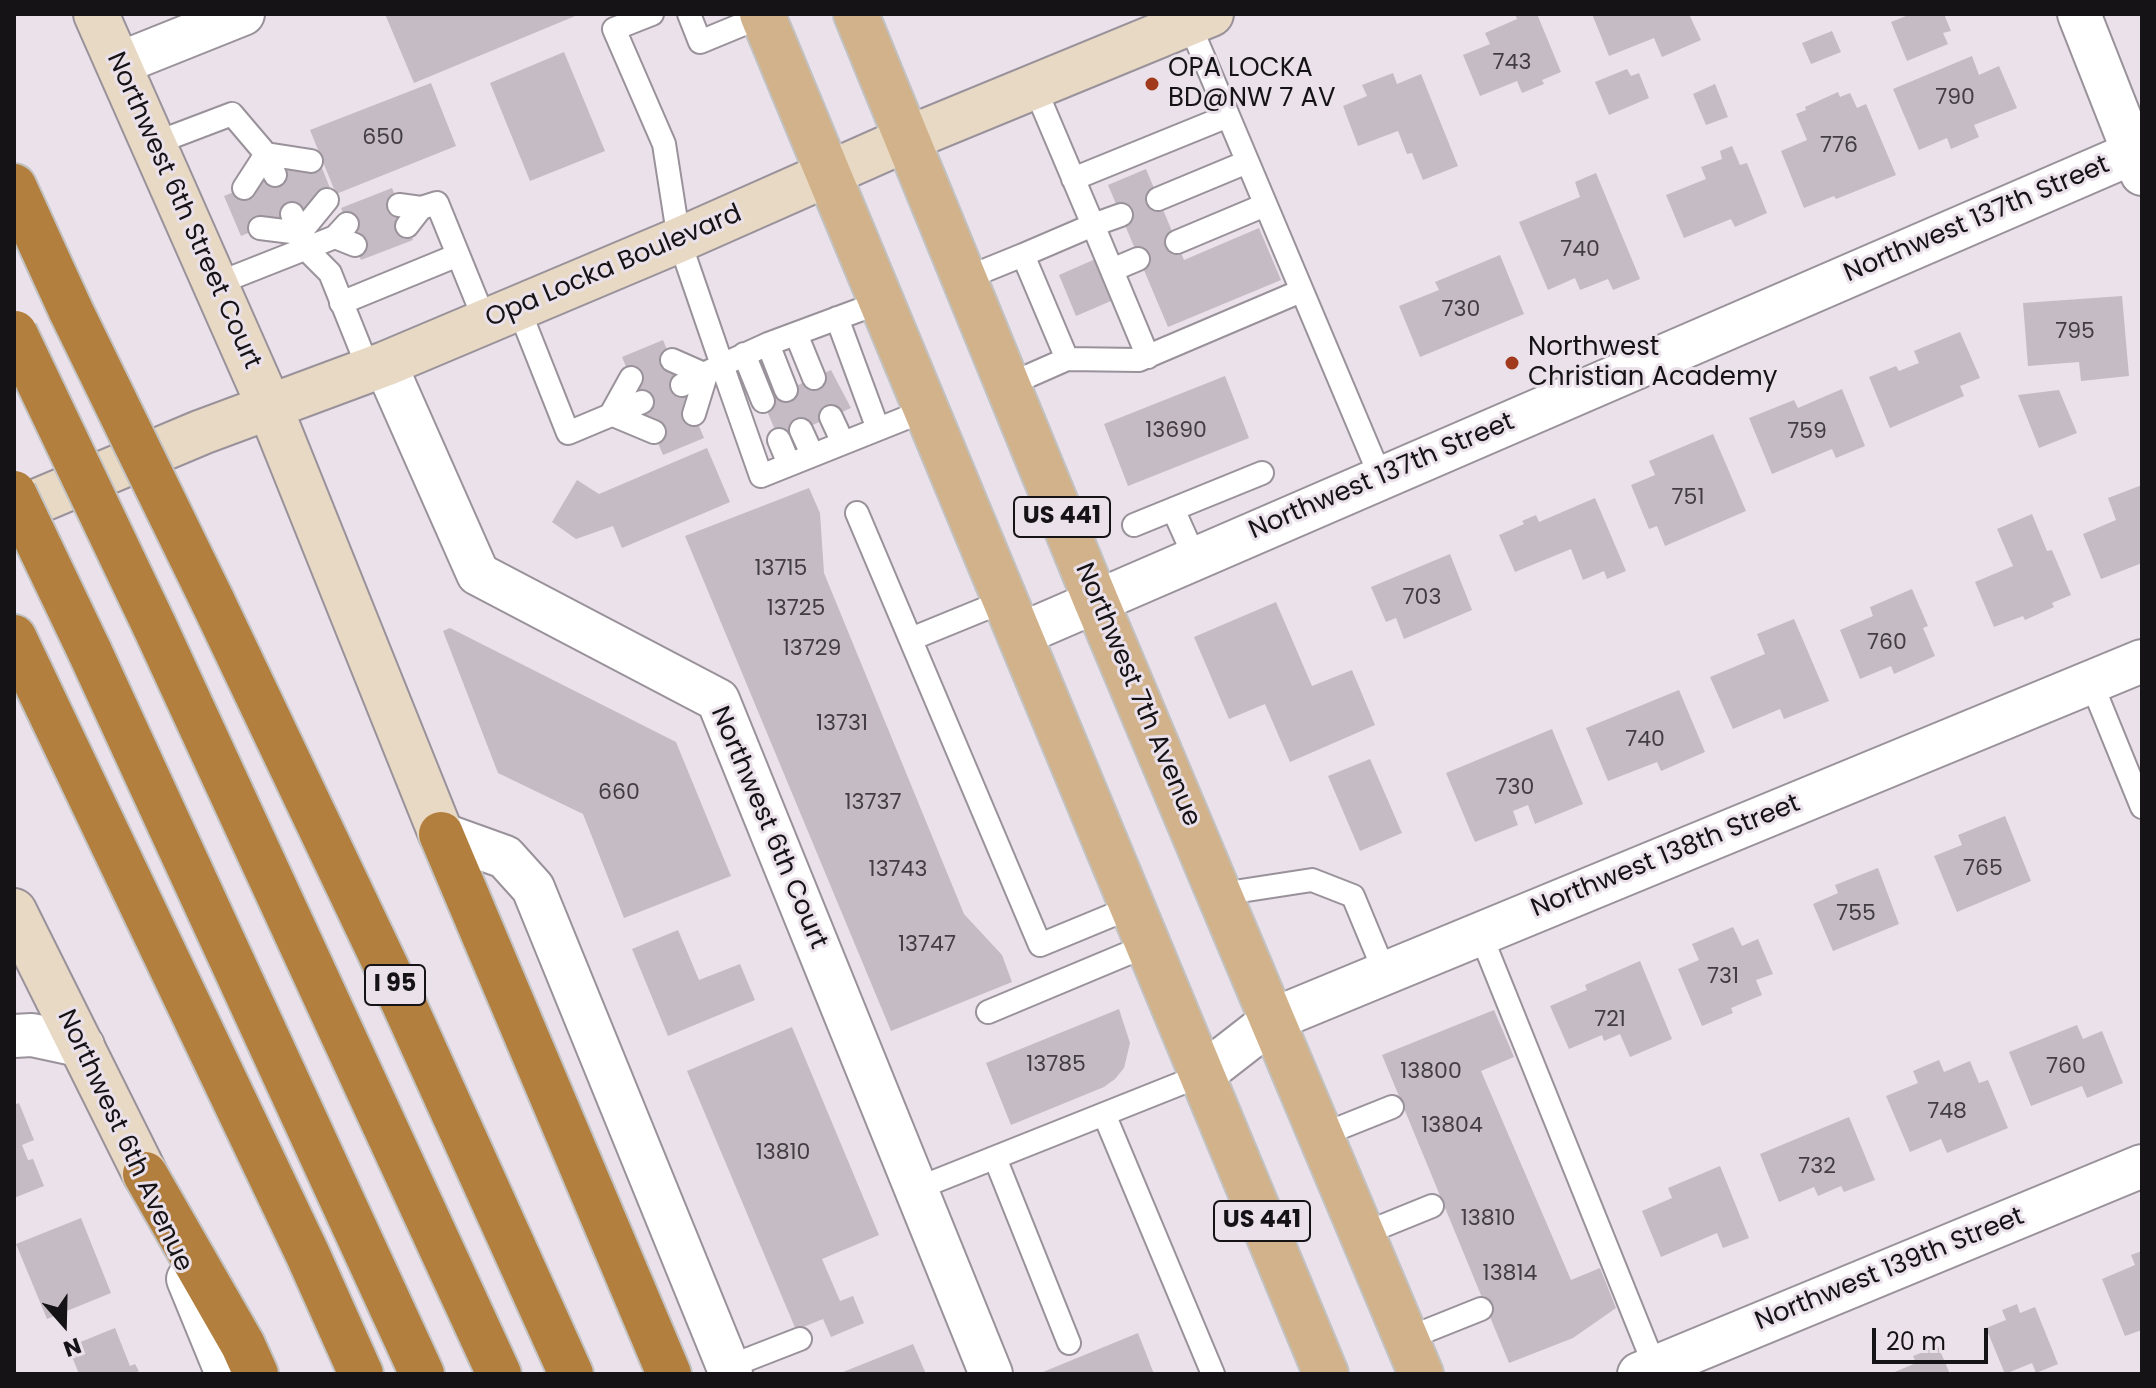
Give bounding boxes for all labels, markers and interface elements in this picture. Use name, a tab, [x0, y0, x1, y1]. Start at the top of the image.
street label: Northwest 6th Street Court	[99, 48, 267, 374]
house number: 743	[1493, 50, 1531, 76]
place label: OPA LOCKA BD@NW 7 AV	[1168, 53, 1335, 114]
marker: OPA LOCKA BD@NW 7 AV	[1143, 75, 1161, 93]
house number: 790	[1935, 85, 1975, 111]
house number: 650	[362, 125, 404, 151]
house number: 776	[1820, 133, 1858, 159]
street label: Northwest 137th Street	[1840, 150, 2114, 290]
street label: Opa Locka Boulevard	[481, 199, 747, 335]
house number: 740	[1560, 237, 1600, 263]
house number: 730	[1442, 297, 1480, 323]
house number: 795	[2055, 319, 2095, 345]
place label: Northwest Christian Academy	[1528, 332, 1777, 394]
marker: Northwest Christian Academy	[1503, 354, 1521, 372]
street label: Northwest 137th Street	[1245, 407, 1519, 547]
house number: 13690	[1145, 418, 1207, 444]
house number: 759	[1787, 419, 1827, 445]
house number: 751	[1672, 485, 1704, 511]
road number: US 441	[1014, 497, 1110, 537]
house number: 13715	[755, 556, 807, 582]
street label: Northwest 7th Avenue	[1067, 559, 1207, 831]
house number: 703	[1403, 585, 1441, 611]
house number: 13725	[767, 596, 825, 622]
house number: 760	[1867, 630, 1907, 656]
house number: 13729	[783, 636, 841, 662]
street label: Northwest 6th Court	[703, 702, 833, 954]
house number: 13731	[816, 711, 868, 737]
house number: 740	[1625, 727, 1665, 753]
house number: 730	[1496, 775, 1534, 801]
house number: 660	[598, 780, 640, 806]
street label: Northwest 138th Street	[1527, 789, 1805, 925]
house number: 13737	[845, 790, 901, 816]
house number: 765	[1963, 856, 2003, 882]
house number: 13743	[869, 857, 927, 883]
house number: 755	[1836, 901, 1876, 927]
house number: 13747	[898, 932, 956, 958]
house number: 731	[1707, 964, 1739, 990]
road number: I 95	[365, 965, 425, 1005]
street label: Northwest 6th Avenue	[50, 1005, 198, 1277]
house number: 721	[1594, 1007, 1626, 1033]
house number: 13785	[1026, 1052, 1086, 1078]
house number: 760	[2046, 1054, 2086, 1080]
house number: 13800	[1400, 1059, 1462, 1085]
house number: 748	[1927, 1099, 1967, 1125]
house number: 13804	[1421, 1113, 1483, 1139]
house number: 13810	[756, 1140, 810, 1166]
house number: 732	[1798, 1154, 1836, 1180]
road number: US 441	[1214, 1201, 1310, 1241]
street label: Northwest 139th Street	[1751, 1202, 2029, 1338]
house number: 13810	[1461, 1206, 1515, 1232]
house number: 13814	[1483, 1261, 1537, 1287]
north arrow	[24, 1284, 104, 1364]
scale bar	[1876, 1312, 1992, 1362]
text: 20 m	[1886, 1325, 1946, 1358]
text: N	[59, 1330, 85, 1364]

